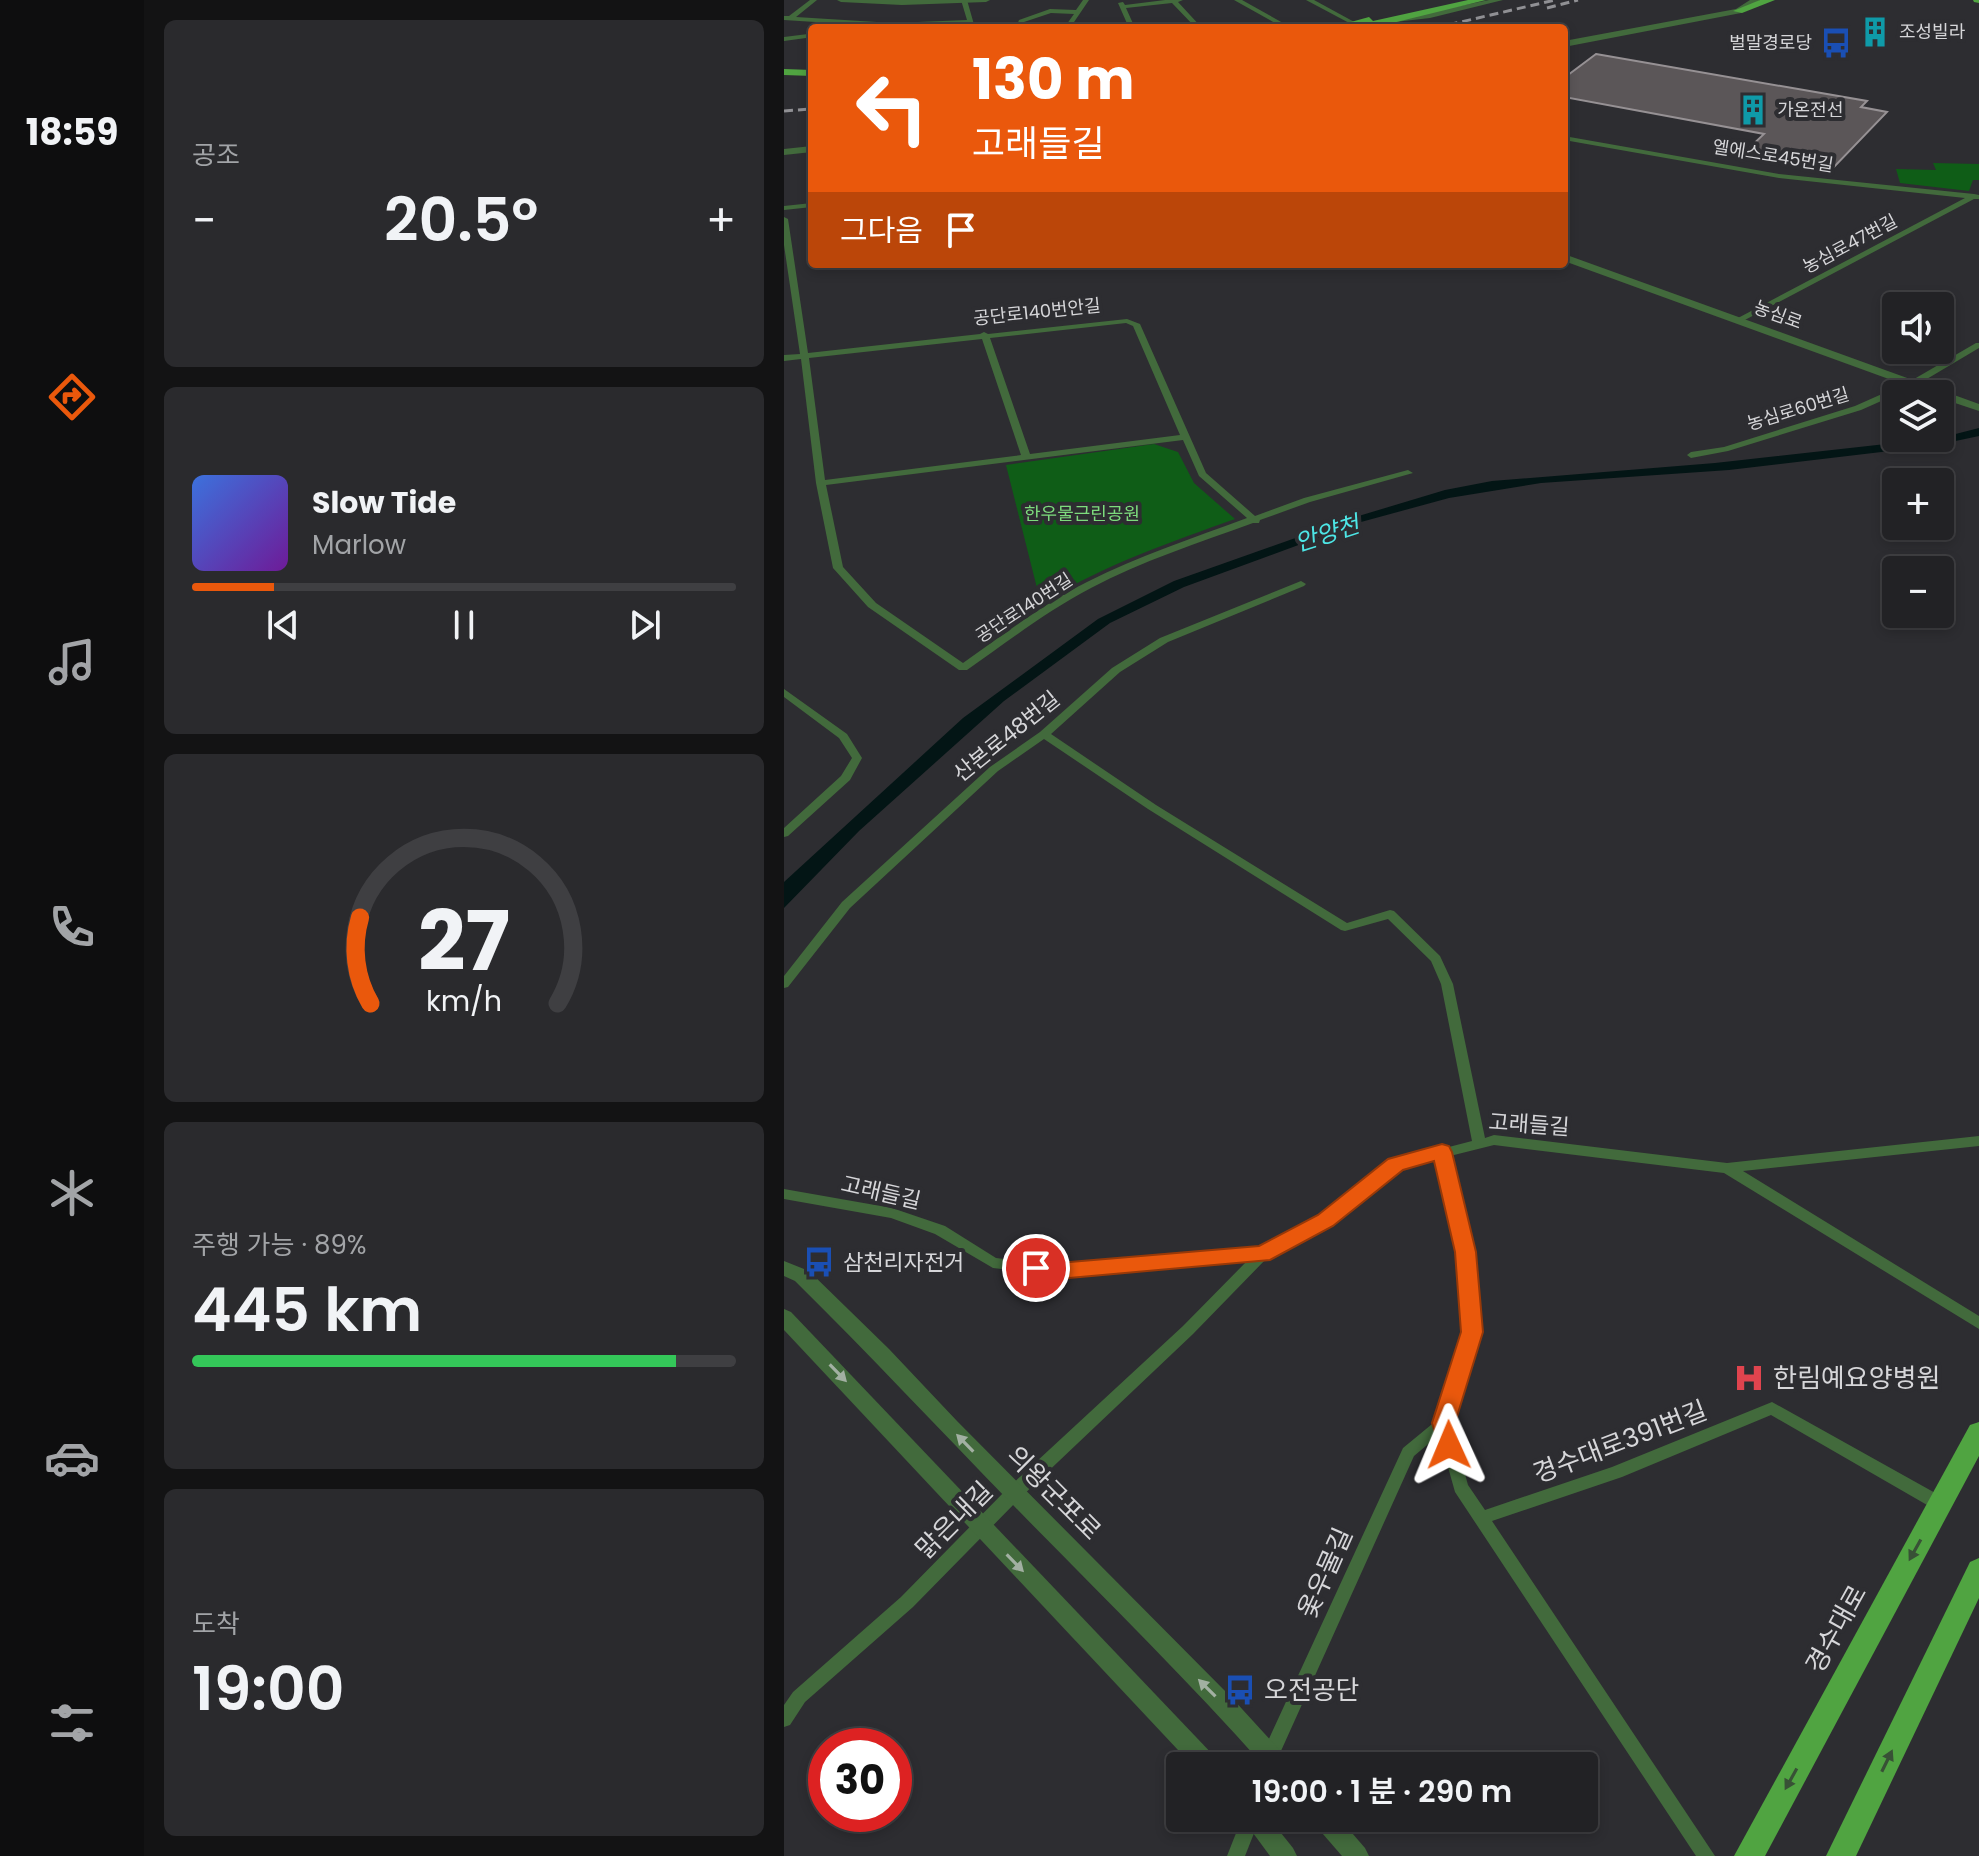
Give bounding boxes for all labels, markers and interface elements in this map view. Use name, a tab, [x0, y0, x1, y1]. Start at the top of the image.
building icon: 조성빌라	[1858, 15, 1892, 49]
place label: 조성빌라	[1899, 19, 1966, 44]
bus stop icon: 벌말경로당	[1819, 26, 1853, 60]
place label: 벌말경로당	[1729, 30, 1812, 55]
text: 130 m	[972, 40, 1135, 119]
icon: left	[840, 56, 944, 160]
building icon: 가온전선	[1736, 93, 1770, 127]
place label: 가온전선	[1777, 97, 1843, 122]
text: 18:59	[26, 107, 118, 158]
text: 고래들길	[972, 118, 1104, 169]
street label: 엘에스로45번길	[1711, 134, 1835, 177]
text: 공조	[192, 137, 240, 173]
text: 20.5°	[384, 178, 538, 262]
text: −	[192, 190, 216, 251]
text: +	[706, 190, 736, 251]
icon: arrive	[939, 208, 983, 252]
street label: 농심로47번길	[1798, 208, 1902, 279]
text: 그다음	[840, 209, 923, 252]
street label: 공단로140번안길	[972, 292, 1102, 331]
map controls	[1882, 292, 1954, 628]
button: sound	[1882, 292, 1954, 364]
street label: 농심로	[1751, 294, 1806, 335]
icon: directions	[44, 369, 100, 425]
button: layers	[1882, 380, 1954, 452]
street label: 농심로60번길	[1744, 381, 1852, 436]
button: +	[1882, 468, 1954, 540]
text: Slow Tide	[312, 481, 456, 524]
park label: 한우물근린공원	[1024, 501, 1140, 526]
water label: 안양천	[1290, 507, 1366, 559]
text: Marlow	[312, 527, 406, 563]
button: −	[1882, 556, 1954, 628]
street label: 공단로140번길	[970, 567, 1077, 648]
icon: previous	[261, 603, 305, 647]
icon: pause	[442, 603, 486, 647]
icon: next	[623, 603, 667, 647]
icon: music	[44, 634, 100, 690]
street label: 산본로48번길	[946, 684, 1066, 789]
text: 27	[418, 883, 510, 999]
icon: phone	[44, 899, 100, 955]
text: km/h	[426, 981, 502, 1021]
street label: 고래들길	[1487, 1106, 1570, 1143]
icon: climate	[44, 1165, 100, 1221]
street label: 고래들길	[838, 1168, 924, 1217]
text: 주행 가능 · 89%	[192, 1227, 367, 1263]
pin	[1002, 1234, 1070, 1302]
bus stop icon: 삼천리자전거	[802, 1245, 836, 1279]
icon: arrive	[1014, 1246, 1058, 1290]
place label: 삼천리자전거	[843, 1247, 964, 1278]
text: 445 km	[192, 1268, 422, 1352]
place label: 한림예요양병원	[1773, 1360, 1940, 1396]
hospital icon: 한림예요양병원	[1732, 1361, 1766, 1395]
one-way arrow	[828, 1363, 847, 1382]
street label: 경수대로391번길	[1528, 1392, 1712, 1492]
position arrow	[1407, 1403, 1491, 1487]
icon: car	[44, 1430, 100, 1486]
one-way arrow	[957, 1434, 975, 1453]
street label: 의왕군포로	[999, 1438, 1109, 1548]
street label: 맑은내길	[907, 1473, 1001, 1567]
street label: 옻우물길	[1289, 1522, 1361, 1624]
one-way arrow	[1908, 1539, 1922, 1562]
one-way arrow	[1006, 1553, 1024, 1572]
street label: 경수대로	[1797, 1578, 1875, 1680]
text: 도착	[192, 1606, 240, 1642]
text: 19:00	[192, 1647, 345, 1731]
place label: 오전공단	[1264, 1672, 1360, 1708]
bus stop icon: 오전공단	[1223, 1673, 1257, 1707]
one-way arrow	[1198, 1679, 1217, 1698]
icon: filters	[44, 1695, 100, 1751]
speed limit sign: 30	[808, 1728, 912, 1832]
one-way arrow	[1880, 1749, 1894, 1772]
one-way arrow	[1784, 1767, 1797, 1790]
text: 19:00 · 1 분 · 290 m	[1252, 1770, 1512, 1813]

